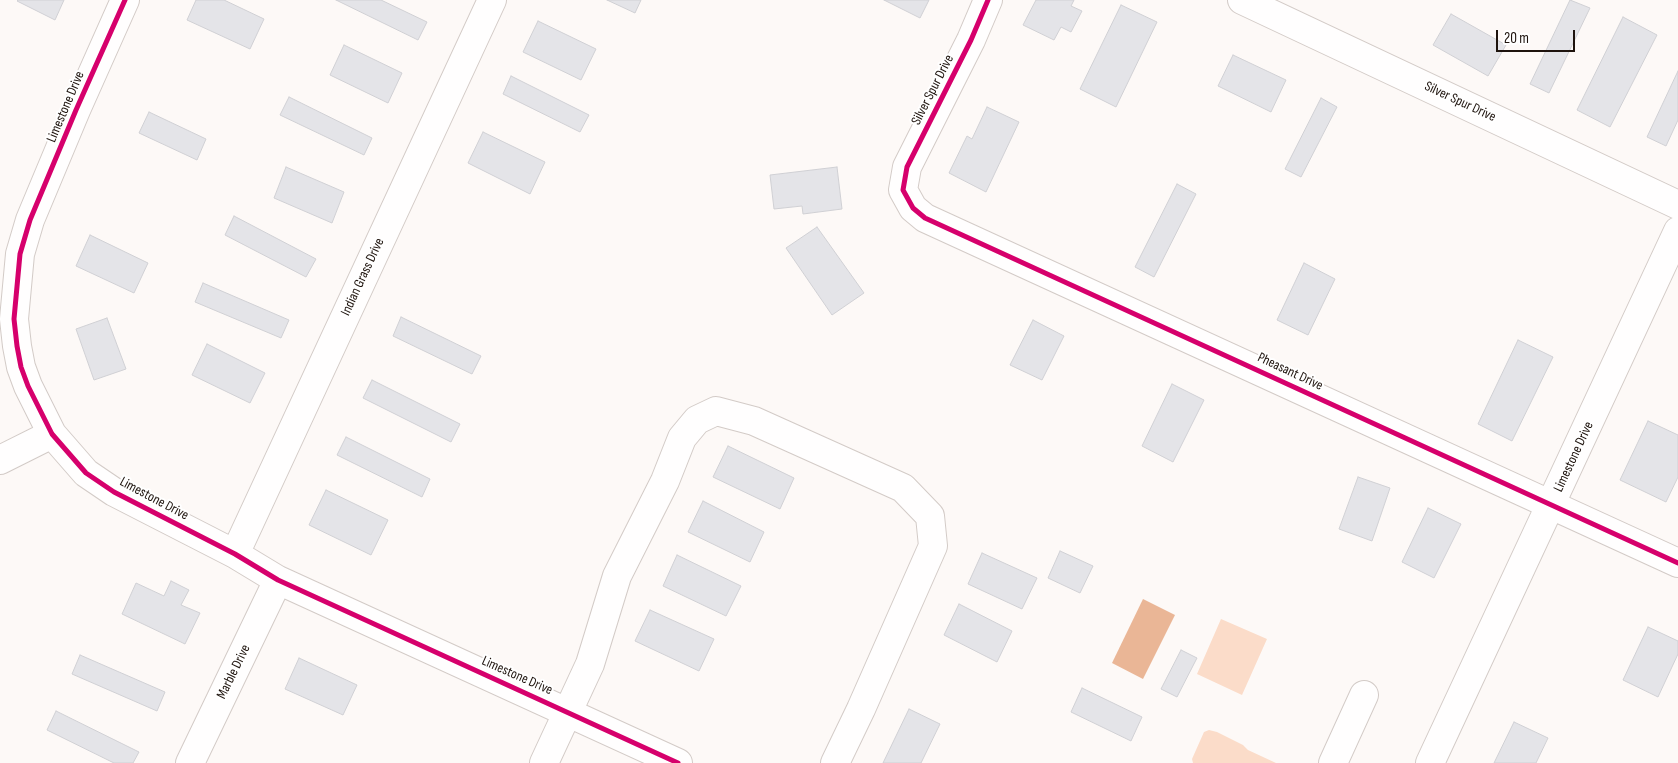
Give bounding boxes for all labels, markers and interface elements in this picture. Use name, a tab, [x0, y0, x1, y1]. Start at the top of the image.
scale bar	[1498, 20, 1577, 52]
text: 20 m	[1504, 29, 1529, 48]
street label: Silver Spur Drive	[908, 52, 958, 128]
street label: Limestone Drive	[43, 69, 89, 145]
street label: Silver Spur Drive	[1422, 78, 1498, 126]
street label: Indian Grass Drive	[338, 236, 388, 318]
street label: Pheasant Drive	[1255, 350, 1325, 394]
street label: Limestone Drive	[1550, 419, 1598, 495]
street label: Limestone Drive	[117, 474, 191, 524]
street label: Marble Drive	[214, 642, 254, 702]
street label: Limestone Drive	[479, 653, 555, 699]

